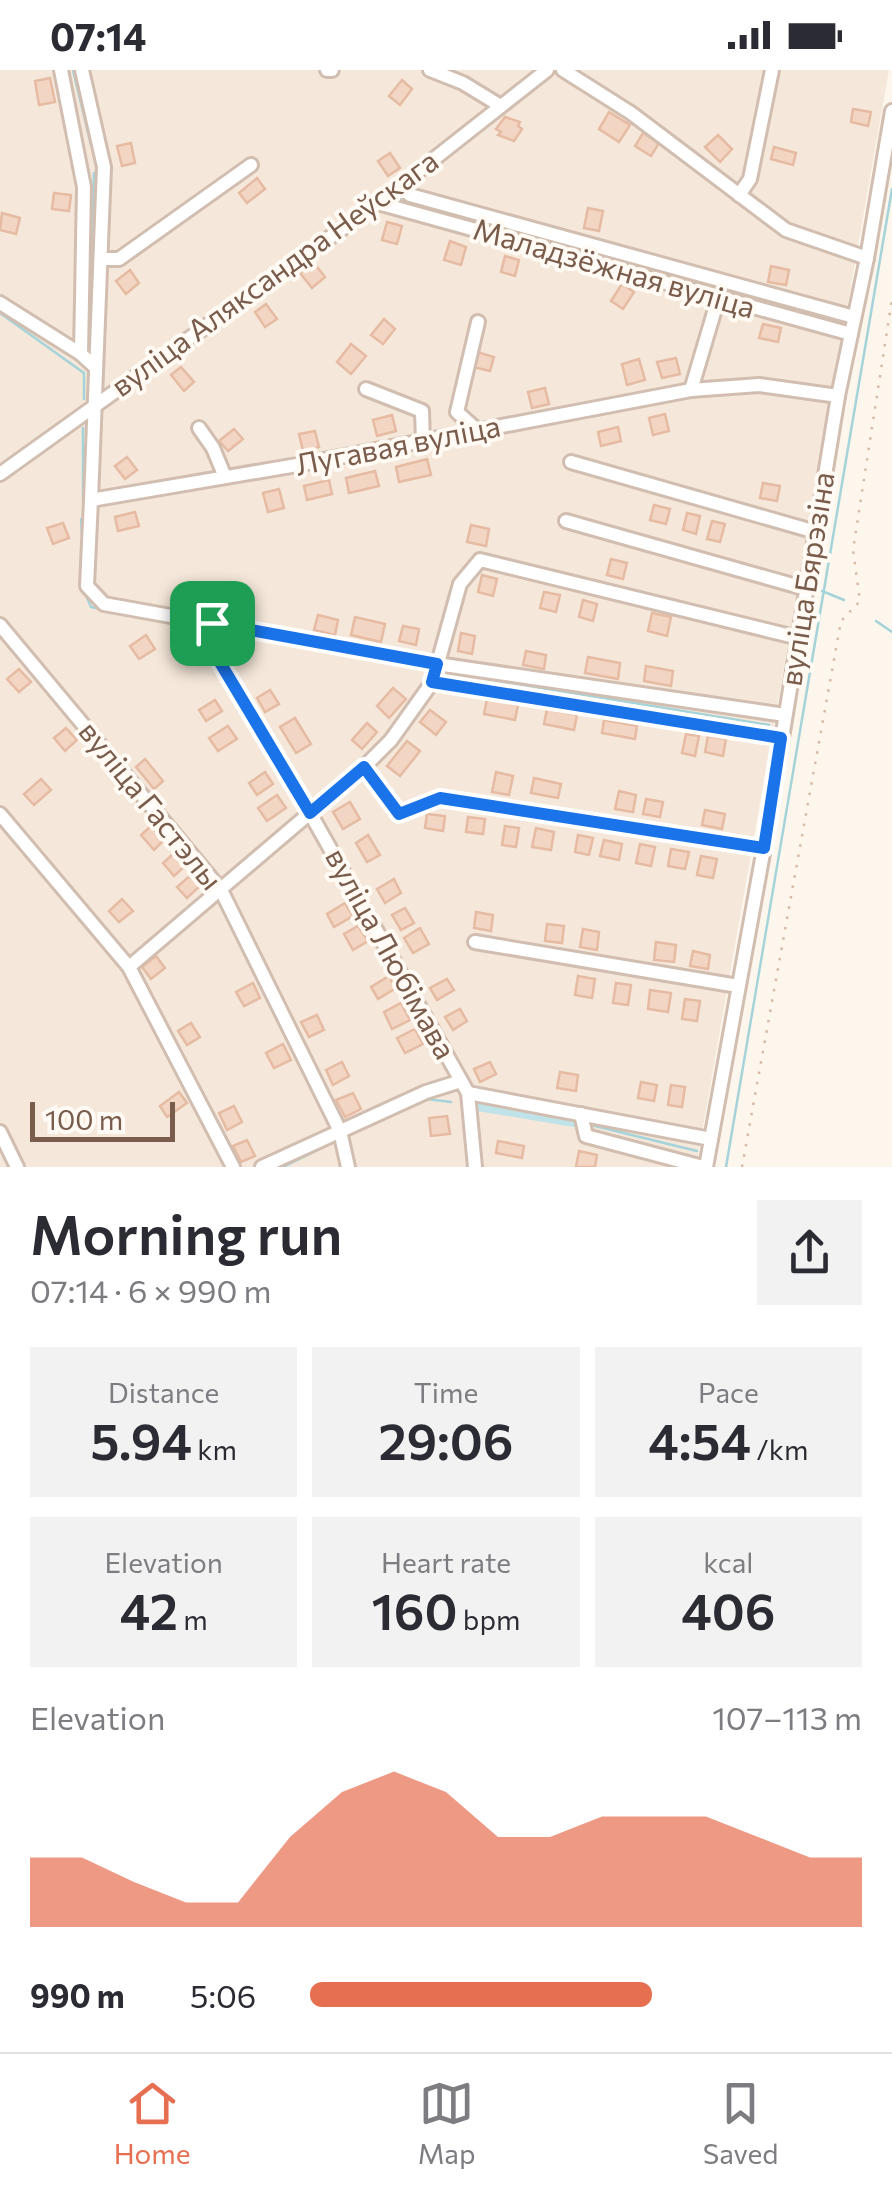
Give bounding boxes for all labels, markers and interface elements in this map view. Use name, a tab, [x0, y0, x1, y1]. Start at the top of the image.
text: 07:14	[50, 12, 146, 59]
street label: вуліца Аляксандра Неўскага	[103, 141, 444, 403]
street label: Маладзёжная вуліца	[470, 209, 760, 324]
street label: Лугавая вуліца	[292, 406, 503, 482]
street label: вуліца Бярэзіна	[770, 469, 841, 688]
pin	[170, 581, 255, 666]
icon: arrive	[185, 596, 240, 651]
street label: вуліца Гастэлы	[72, 712, 231, 896]
street label: вуліца Любімава	[319, 841, 465, 1065]
scale bar	[30, 1097, 175, 1142]
text: 100 m	[45, 1102, 123, 1136]
text: Morning run	[30, 1199, 342, 1266]
button: share	[757, 1200, 862, 1305]
text: 07:14 · 6 × 990 m	[30, 1270, 271, 1310]
text: Distance	[108, 1375, 219, 1409]
text: Time	[414, 1375, 478, 1409]
text: Pace	[698, 1375, 759, 1409]
text: 5.94	[90, 1409, 192, 1470]
text: 29:06	[378, 1409, 514, 1470]
text: 4:54	[648, 1409, 751, 1470]
text: km	[192, 1432, 237, 1466]
text: /km	[751, 1432, 808, 1466]
text: Elevation	[105, 1545, 223, 1579]
text: Heart rate	[381, 1545, 511, 1579]
text: kcal	[703, 1545, 753, 1579]
text: 42	[120, 1579, 178, 1640]
text: 160	[372, 1579, 458, 1640]
text: 406	[681, 1579, 775, 1640]
text: m	[178, 1602, 208, 1636]
text: bpm	[458, 1602, 520, 1636]
text: Elevation	[30, 1697, 165, 1737]
text: 107–113 m	[712, 1697, 862, 1737]
text: 990 m	[30, 1975, 125, 2015]
text: 5:06	[190, 1975, 256, 2015]
tab: Home	[114, 2076, 191, 2170]
tab: Map	[418, 2076, 476, 2170]
tab: Saved	[703, 2076, 778, 2170]

